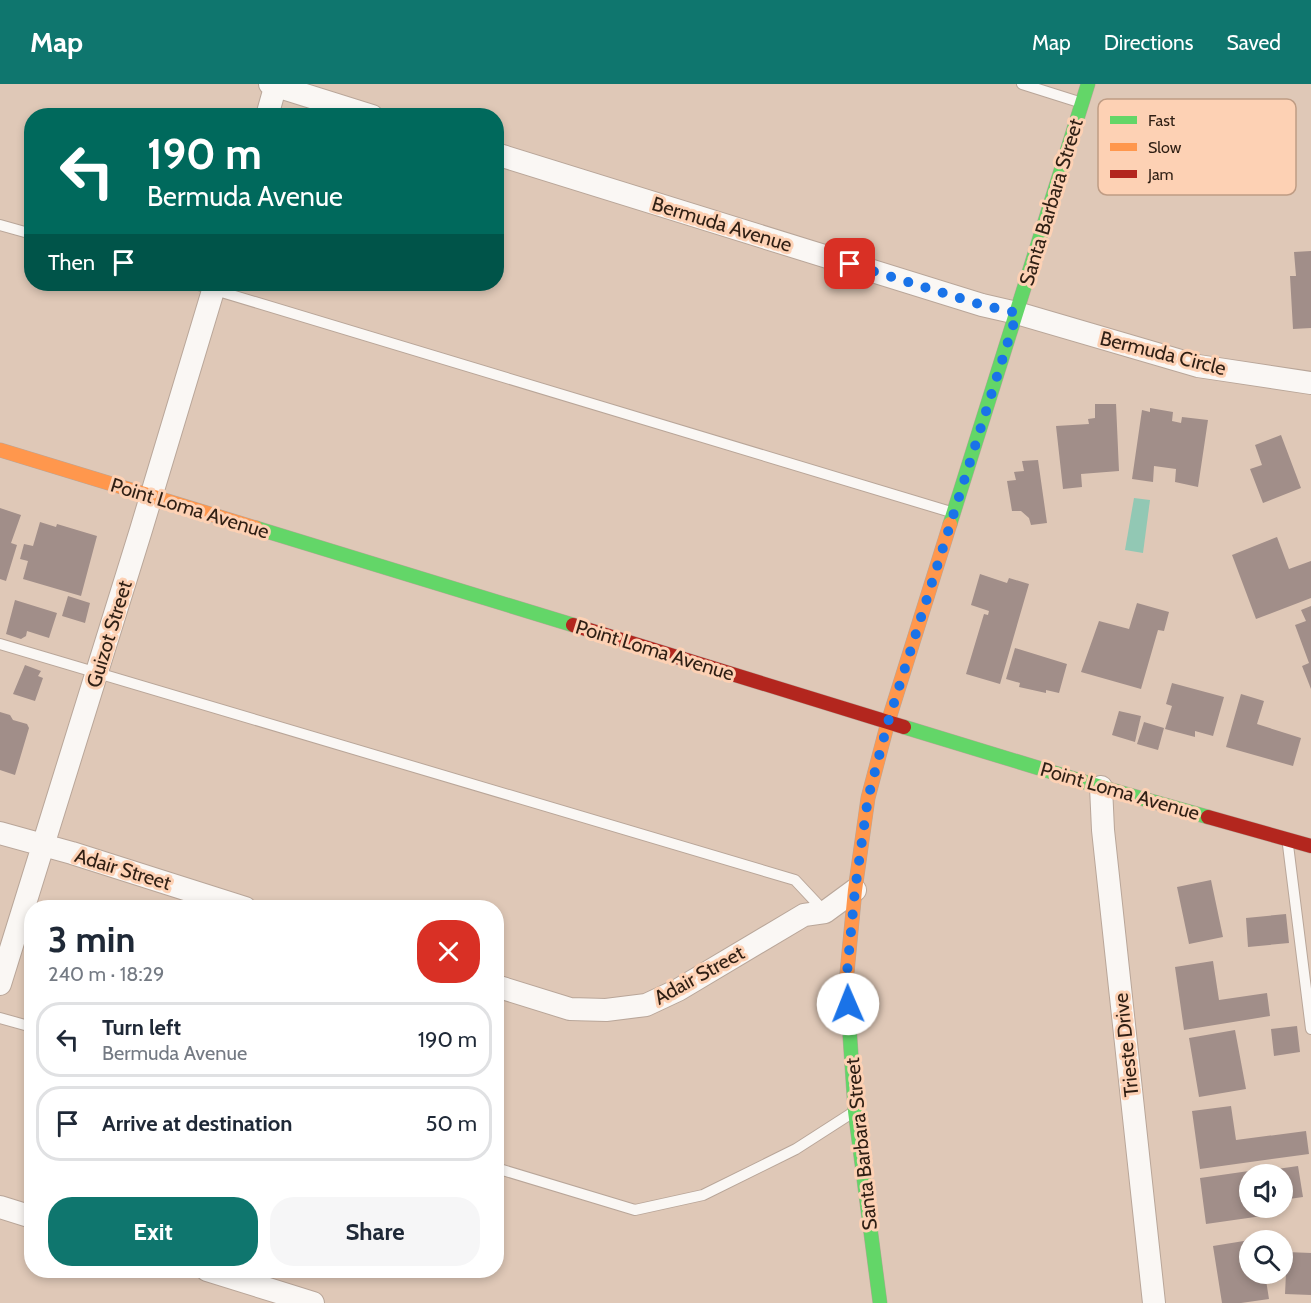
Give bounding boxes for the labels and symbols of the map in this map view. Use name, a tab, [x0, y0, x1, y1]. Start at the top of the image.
legend	[1098, 99, 1296, 195]
text: Fast	[1148, 111, 1176, 130]
street label: Santa Barbara Street	[1014, 115, 1088, 288]
text: Slow	[1148, 138, 1182, 157]
text: Jam	[1147, 165, 1174, 184]
street label: Bermuda Avenue	[649, 191, 795, 257]
pin	[824, 238, 875, 289]
street label: Bermuda Circle	[1098, 326, 1228, 380]
street label: Point Loma Avenue	[108, 472, 272, 544]
street label: Guizot Street	[81, 577, 137, 690]
street label: Point Loma Avenue	[573, 614, 737, 686]
street label: Point Loma Avenue	[1038, 757, 1202, 825]
street label: Adair Street	[72, 843, 174, 895]
street label: Adair Street	[650, 940, 748, 1010]
position arrow	[816, 972, 880, 1036]
street label: Trieste Drive	[1109, 992, 1143, 1098]
street label: Santa Barbara Street	[840, 1056, 882, 1231]

